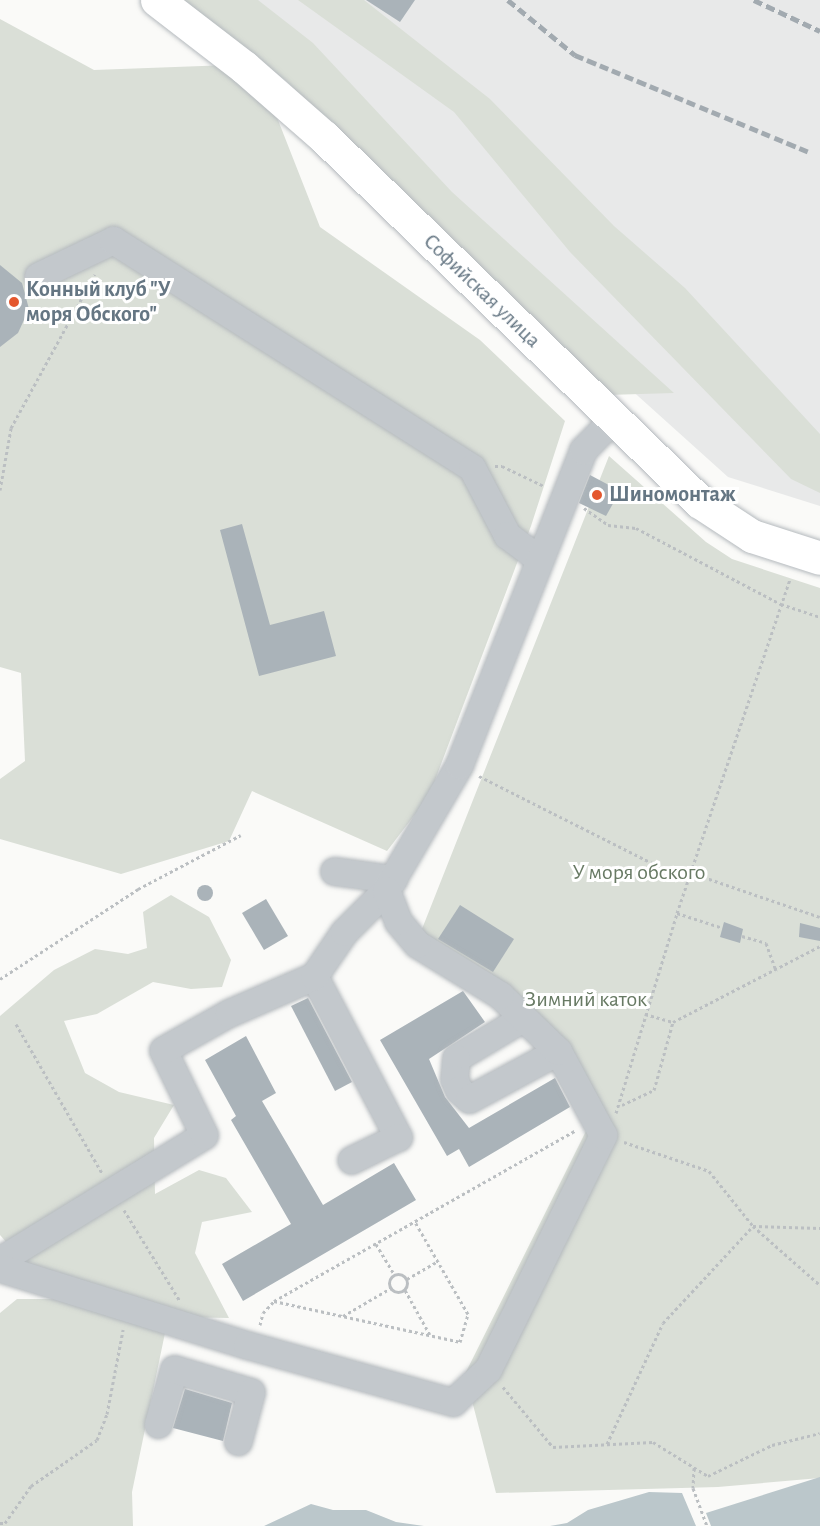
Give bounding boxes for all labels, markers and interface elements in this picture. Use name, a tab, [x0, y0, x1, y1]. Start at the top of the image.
street label: Софийская улица	[418, 228, 546, 354]
place label: Конный клуб "У моря Обского"	[26, 276, 171, 328]
marker: Конный клуб "У моря Обского"	[7, 295, 21, 309]
place label: Шиномонтаж	[609, 482, 736, 508]
marker: Шиномонтаж	[590, 488, 604, 502]
park label: У моря обского	[573, 860, 705, 886]
park label: Зимний каток	[525, 987, 647, 1013]

